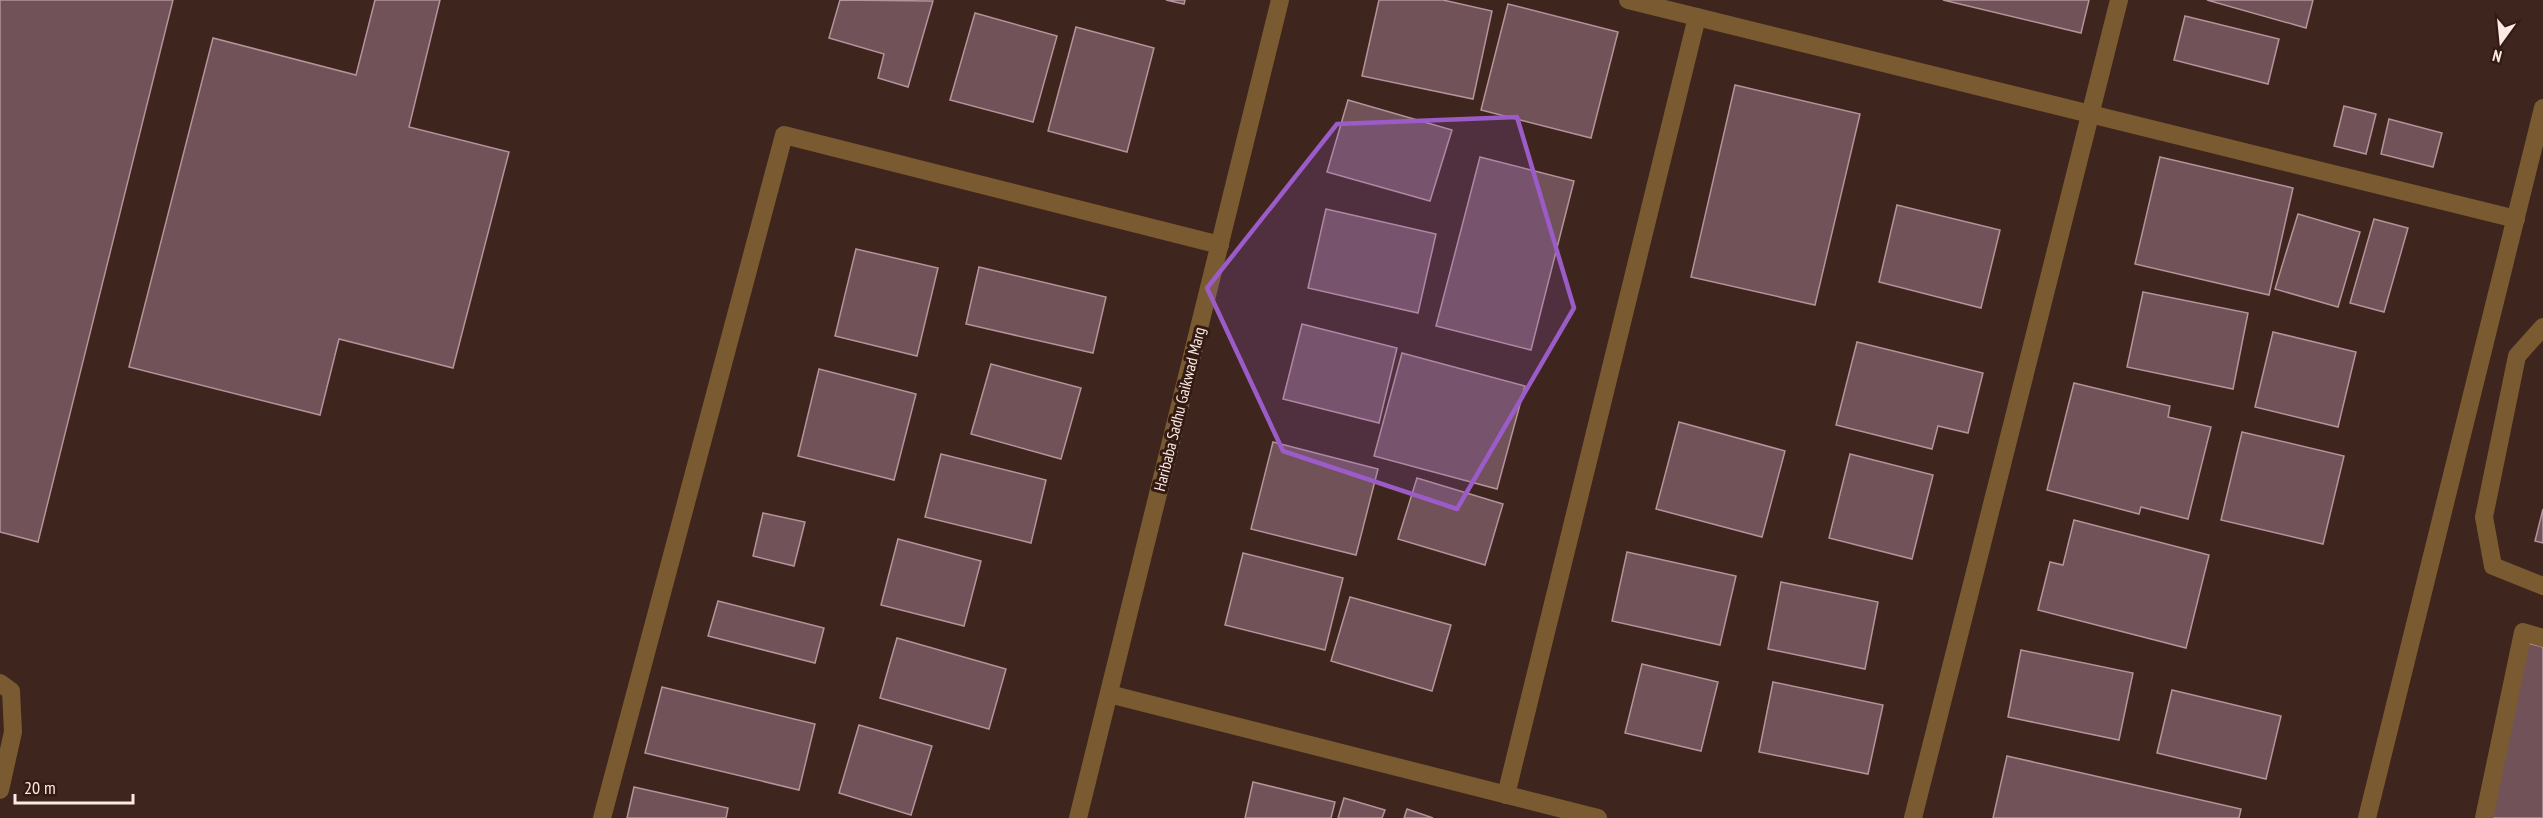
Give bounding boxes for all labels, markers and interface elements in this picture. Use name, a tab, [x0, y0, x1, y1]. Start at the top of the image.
north arrow	[2471, 12, 2531, 72]
text: N	[2490, 46, 2504, 67]
street label: Haribaba Sadhu Gaikwad Marg	[1149, 325, 1209, 493]
scale bar	[15, 767, 134, 805]
text: 20 m	[24, 776, 56, 799]

